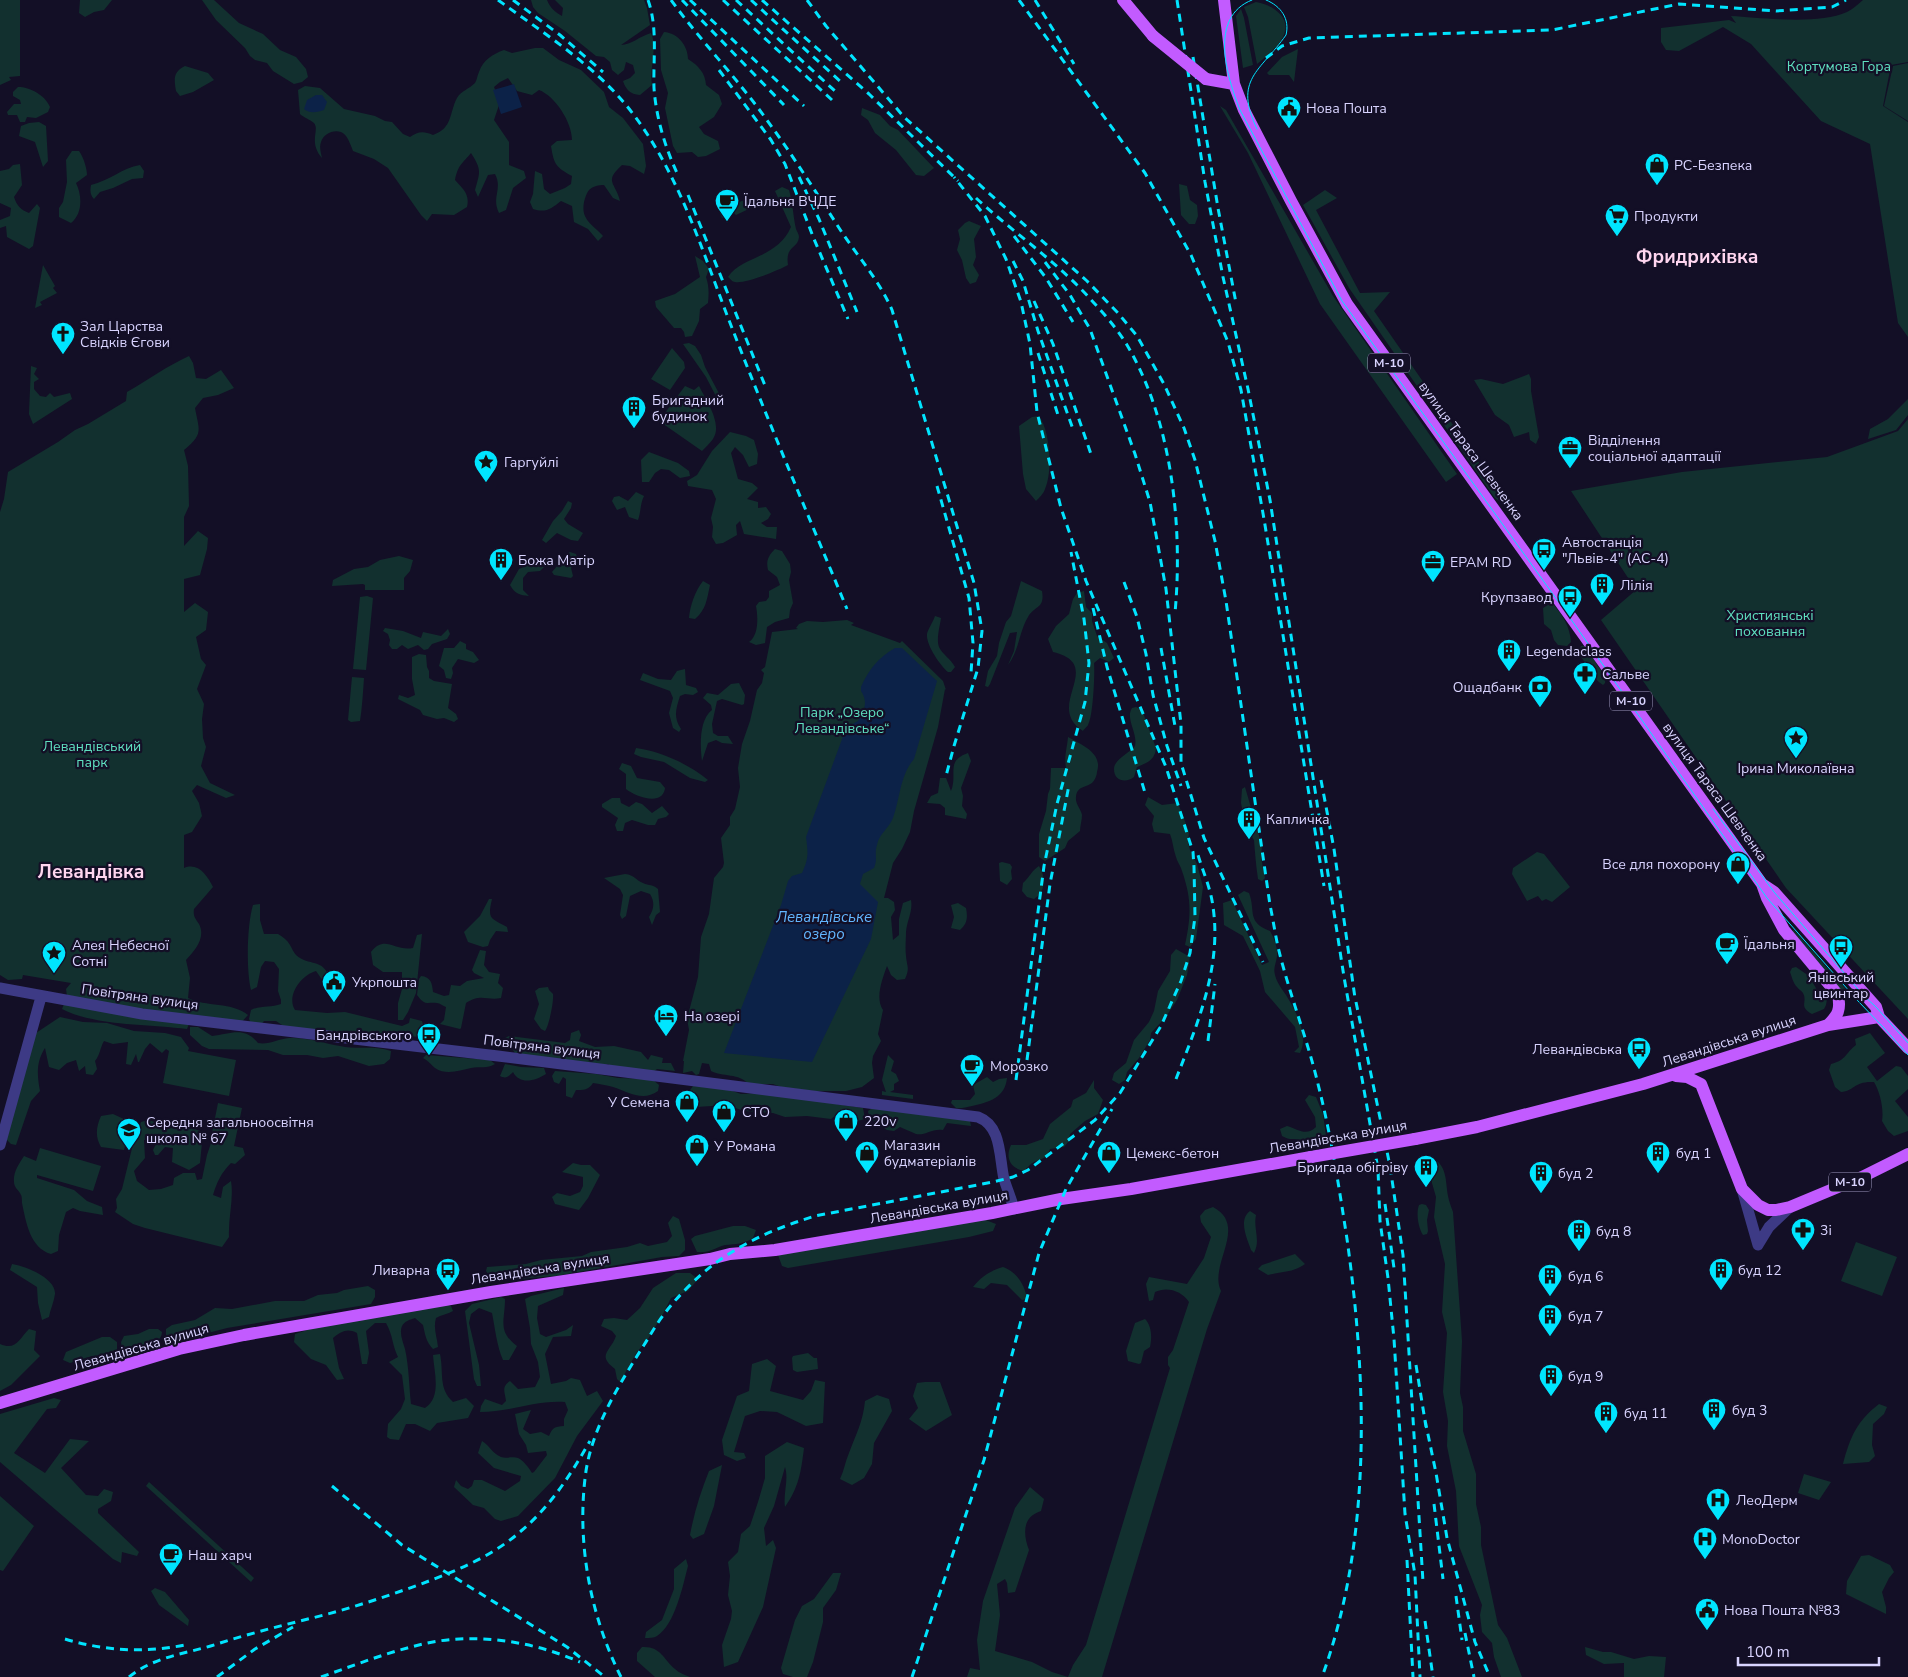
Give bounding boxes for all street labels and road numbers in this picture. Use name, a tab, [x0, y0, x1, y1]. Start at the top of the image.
road number: М-10	[1368, 353, 1410, 372]
street label: вулиця Тараса Шевченка	[1414, 378, 1528, 524]
road number: М-10	[1610, 691, 1652, 710]
street label: вулиця Тараса Шевченка	[1658, 719, 1772, 865]
street label: Повітряна вулиця	[80, 979, 200, 1015]
street label: Левандівська вулиця	[1659, 1010, 1799, 1072]
street label: Повітряна вулиця	[482, 1030, 602, 1064]
street label: Левандівська вулиця	[1267, 1115, 1409, 1159]
road number: М-10	[1829, 1172, 1871, 1192]
street label: Левандівська вулиця	[868, 1185, 1010, 1229]
street label: Левандівська вулиця	[469, 1249, 611, 1289]
street label: Левандівська вулиця	[71, 1319, 211, 1375]

